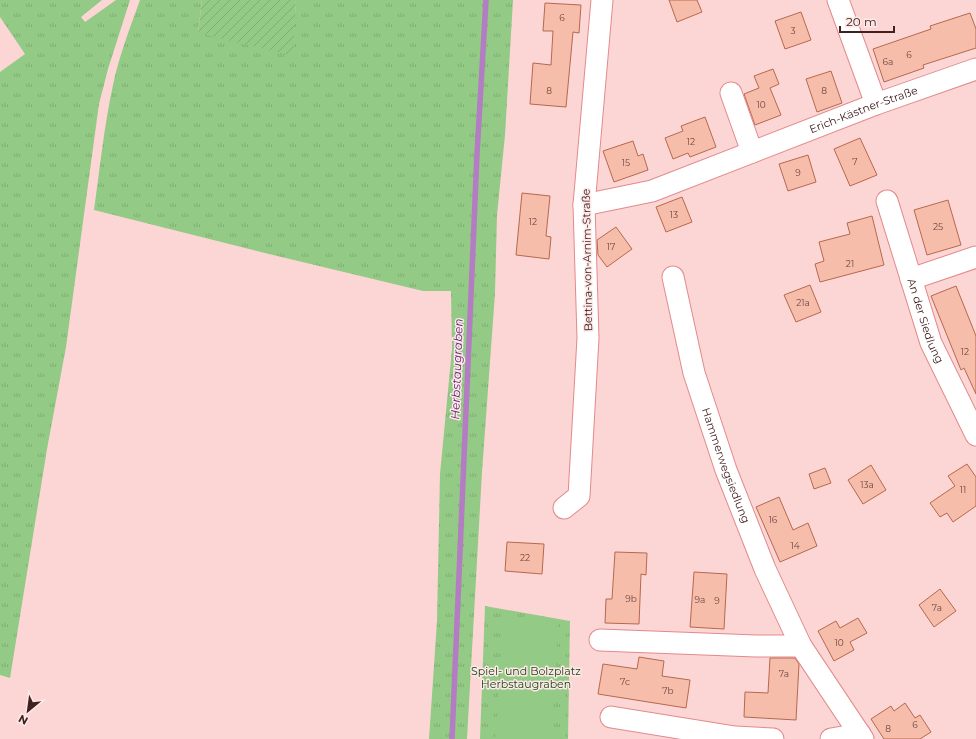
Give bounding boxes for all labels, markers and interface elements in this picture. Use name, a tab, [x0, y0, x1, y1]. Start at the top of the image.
scale bar	[840, 8, 894, 34]
house number: 6	[559, 12, 565, 23]
text: 20 m	[846, 14, 877, 29]
house number: 3	[790, 25, 796, 36]
house number: 6	[906, 49, 912, 60]
house number: 6a	[883, 56, 893, 67]
street label: Erich-Kästner-Straße	[807, 83, 920, 136]
house number: 8	[546, 85, 552, 96]
house number: 8	[821, 85, 827, 96]
house number: 10	[756, 99, 766, 110]
house number: 12	[687, 136, 695, 147]
house number: 7	[852, 156, 858, 167]
house number: 15	[622, 157, 630, 168]
house number: 9	[795, 167, 801, 178]
street label: Bettina-von-Arnim-Straße	[579, 188, 595, 332]
house number: 13	[670, 209, 678, 220]
house number: 12	[529, 216, 537, 227]
house number: 25	[933, 221, 943, 232]
house number: 17	[607, 241, 615, 252]
house number: 21	[846, 258, 854, 269]
street label: An der Siedlung	[904, 277, 947, 366]
house number: 21a	[796, 297, 810, 308]
water label: Herbstaugraben	[447, 318, 466, 420]
house number: 12	[961, 346, 969, 357]
street label: Hammerwegsiedlung	[699, 406, 753, 525]
house number: 13a	[860, 479, 874, 490]
house number: 11	[960, 484, 966, 495]
house number: 16	[769, 514, 778, 525]
house number: 14	[790, 540, 800, 551]
house number: 22	[520, 552, 530, 563]
house number: 9b	[625, 593, 637, 604]
house number: 9a	[695, 594, 705, 605]
house number: 9	[714, 595, 720, 606]
house number: 7a	[932, 602, 942, 613]
house number: 10	[834, 637, 844, 648]
park label: Spiel- und Bolzplatz Herbstaugraben	[471, 664, 581, 691]
house number: 7a	[779, 668, 789, 679]
house number: 7c	[620, 676, 630, 687]
house number: 7b	[662, 685, 674, 696]
north arrow	[8, 691, 48, 731]
text: N	[16, 711, 30, 728]
house number: 6	[912, 719, 918, 730]
house number: 8	[885, 723, 891, 734]

